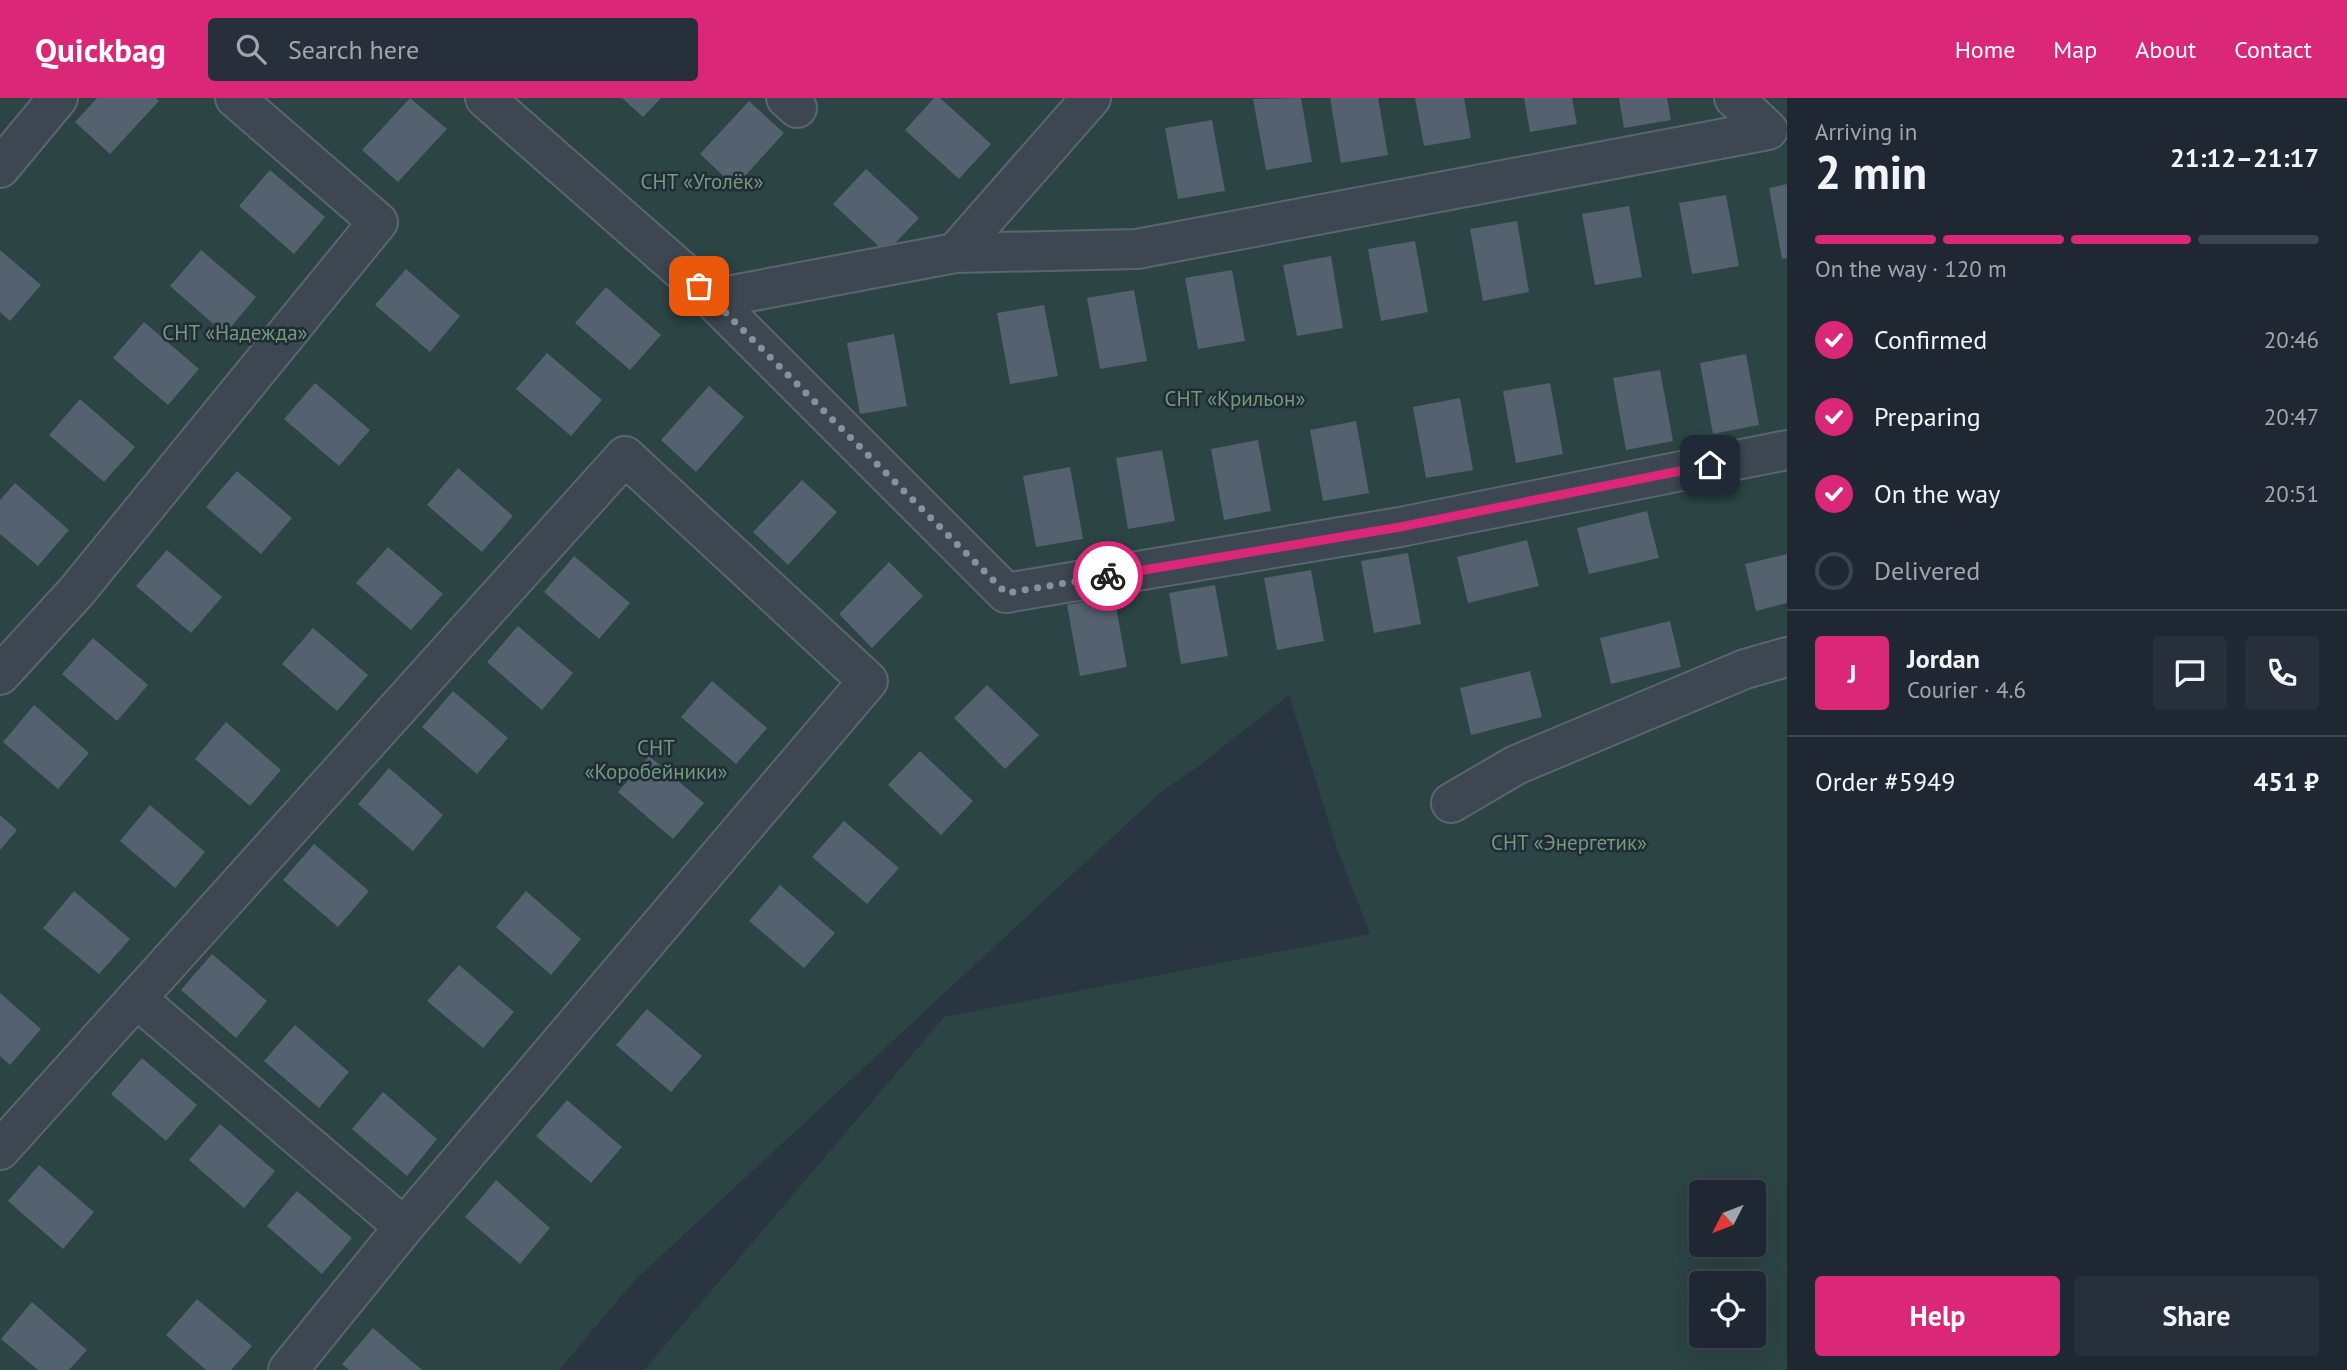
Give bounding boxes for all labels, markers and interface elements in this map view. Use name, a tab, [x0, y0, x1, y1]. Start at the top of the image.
search box	[208, 18, 698, 81]
text: Quickbag	[35, 28, 166, 71]
icon: search	[232, 30, 270, 68]
text: Search here	[288, 33, 419, 66]
text: Home	[1955, 34, 2015, 65]
text: Map	[2053, 34, 2097, 65]
text: About	[2135, 34, 2196, 65]
text: Contact	[2234, 34, 2312, 65]
text: Arriving in	[1815, 117, 1917, 146]
text: 21:12–21:17	[2170, 141, 2319, 174]
text: 2 min	[1815, 142, 1927, 202]
park label: СНТ «Уголёк»	[641, 168, 763, 195]
text: On the way · 120 m	[1815, 254, 2007, 283]
pin	[669, 256, 729, 316]
icon: bag	[680, 267, 718, 305]
park label: СНТ «Надежда»	[162, 319, 308, 346]
icon: check	[1815, 321, 1853, 359]
text: Confirmed	[1874, 323, 1987, 356]
text: 20:46	[2264, 325, 2319, 354]
park label: СНТ «Крильон»	[1165, 385, 1305, 412]
icon: check	[1815, 398, 1853, 436]
text: Preparing	[1874, 400, 1981, 433]
text: 20:47	[2264, 402, 2319, 431]
pin	[1680, 435, 1740, 495]
icon: home	[1691, 446, 1729, 484]
icon: check	[1815, 475, 1853, 513]
text: On the way	[1874, 477, 2000, 510]
text: 20:51	[2264, 479, 2319, 508]
courier	[1073, 541, 1143, 611]
text: Delivered	[1874, 554, 1980, 587]
icon: bike	[1089, 557, 1127, 595]
button: chat	[2153, 636, 2227, 710]
button: phone	[2245, 636, 2319, 710]
text: Jordan	[1907, 642, 1980, 675]
text: J	[1848, 657, 1856, 690]
text: Courier · 4.6	[1907, 675, 2026, 704]
park label: СНТ «Коробейники»	[584, 734, 728, 785]
text: Order #5949	[1815, 765, 1955, 798]
text: 451 ₽	[2253, 765, 2319, 798]
park label: СНТ «Энергетик»	[1491, 829, 1647, 856]
north arrow	[1689, 1180, 1766, 1256]
map controls	[1689, 1180, 1766, 1348]
button: locate	[1689, 1271, 1766, 1348]
button: Help	[1815, 1276, 2060, 1356]
button: Share	[2074, 1276, 2319, 1356]

